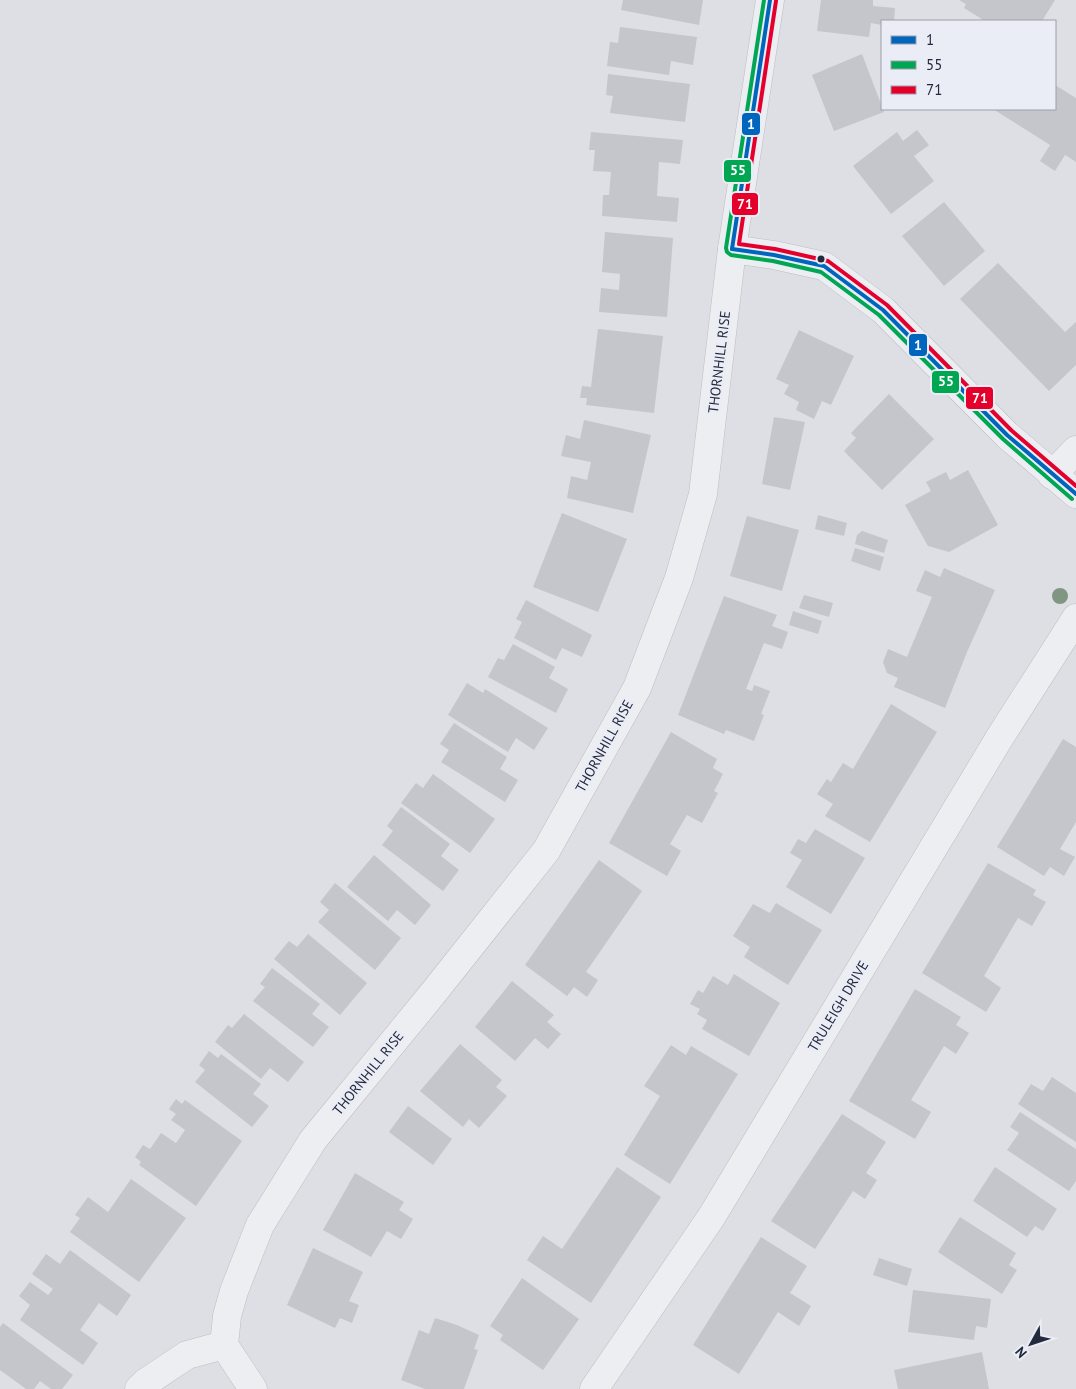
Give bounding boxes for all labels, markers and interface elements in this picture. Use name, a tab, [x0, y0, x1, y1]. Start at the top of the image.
legend	[881, 20, 1056, 110]
text: 1	[926, 30, 934, 49]
text: 55	[926, 55, 942, 74]
text: 71	[926, 80, 942, 99]
line badge: 1	[741, 112, 761, 136]
text: 1	[747, 115, 755, 133]
line badge: 55	[723, 159, 752, 183]
text: 55	[730, 161, 746, 179]
line badge: 71	[731, 192, 759, 216]
text: 71	[737, 195, 753, 213]
unlabelled marker	[816, 254, 826, 264]
street label: THORNHILL RISE	[704, 310, 734, 414]
line badge: 1	[908, 333, 928, 357]
text: 1	[914, 336, 922, 354]
line badge: 55	[931, 370, 960, 394]
text: 55	[938, 372, 954, 390]
line badge: 71	[965, 386, 994, 410]
text: 71	[972, 389, 988, 407]
street label: THORNHILL RISE	[571, 697, 637, 795]
street label: TRULEIGH DRIVE	[804, 957, 872, 1055]
street label: THORNHILL RISE	[329, 1027, 407, 1119]
north arrow	[1006, 1319, 1056, 1369]
text: N	[1011, 1343, 1031, 1362]

